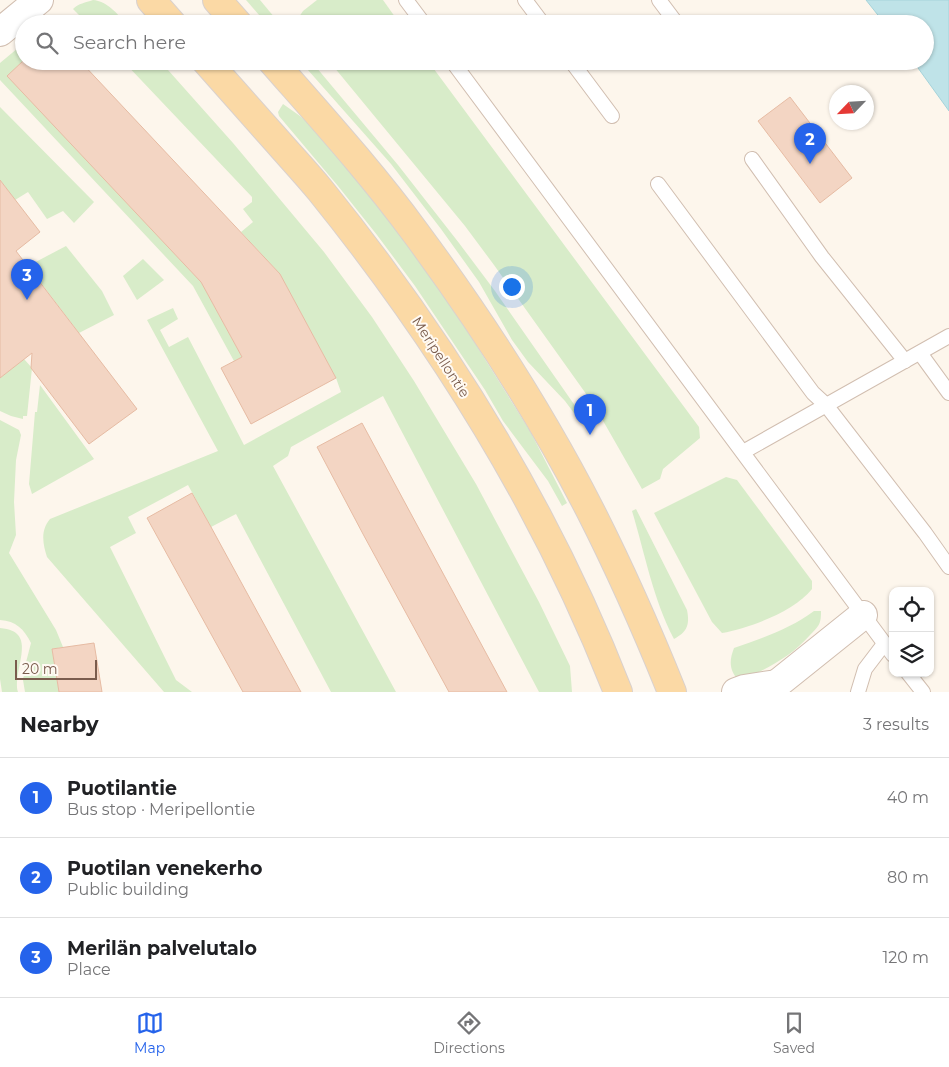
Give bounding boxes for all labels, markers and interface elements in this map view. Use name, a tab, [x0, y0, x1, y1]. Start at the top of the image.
search box	[15, 15, 934, 70]
icon: search	[33, 29, 61, 57]
text: Search here	[73, 31, 186, 54]
north arrow	[829, 85, 874, 130]
pin: 2	[794, 123, 826, 164]
pin: 3	[11, 259, 43, 300]
your location	[499, 274, 525, 300]
street label: Meripellontie	[408, 313, 474, 401]
pin: 1	[574, 394, 606, 435]
map controls	[889, 587, 934, 677]
button: locate	[889, 587, 934, 632]
button: layers	[889, 632, 934, 677]
scale bar	[15, 657, 98, 680]
text: 20 m	[22, 660, 58, 678]
text: Nearby	[20, 712, 99, 737]
text: 3 results	[863, 715, 929, 734]
text: Puotilantie	[67, 777, 177, 800]
text: 1	[33, 788, 39, 807]
text: 40 m	[887, 788, 929, 807]
text: Bus stop · Meripellontie	[67, 800, 255, 819]
text: Puotilan venekerho	[67, 857, 262, 880]
text: 2	[31, 868, 41, 887]
text: 80 m	[887, 868, 929, 887]
text: Public building	[67, 880, 189, 899]
text: Merilän palvelutalo	[67, 937, 257, 960]
text: 3	[31, 948, 41, 967]
text: 120 m	[882, 948, 929, 967]
text: Place	[67, 960, 111, 979]
tab: Map	[134, 1009, 165, 1057]
tab: Directions	[433, 1009, 505, 1057]
tab: Saved	[773, 1009, 815, 1057]

